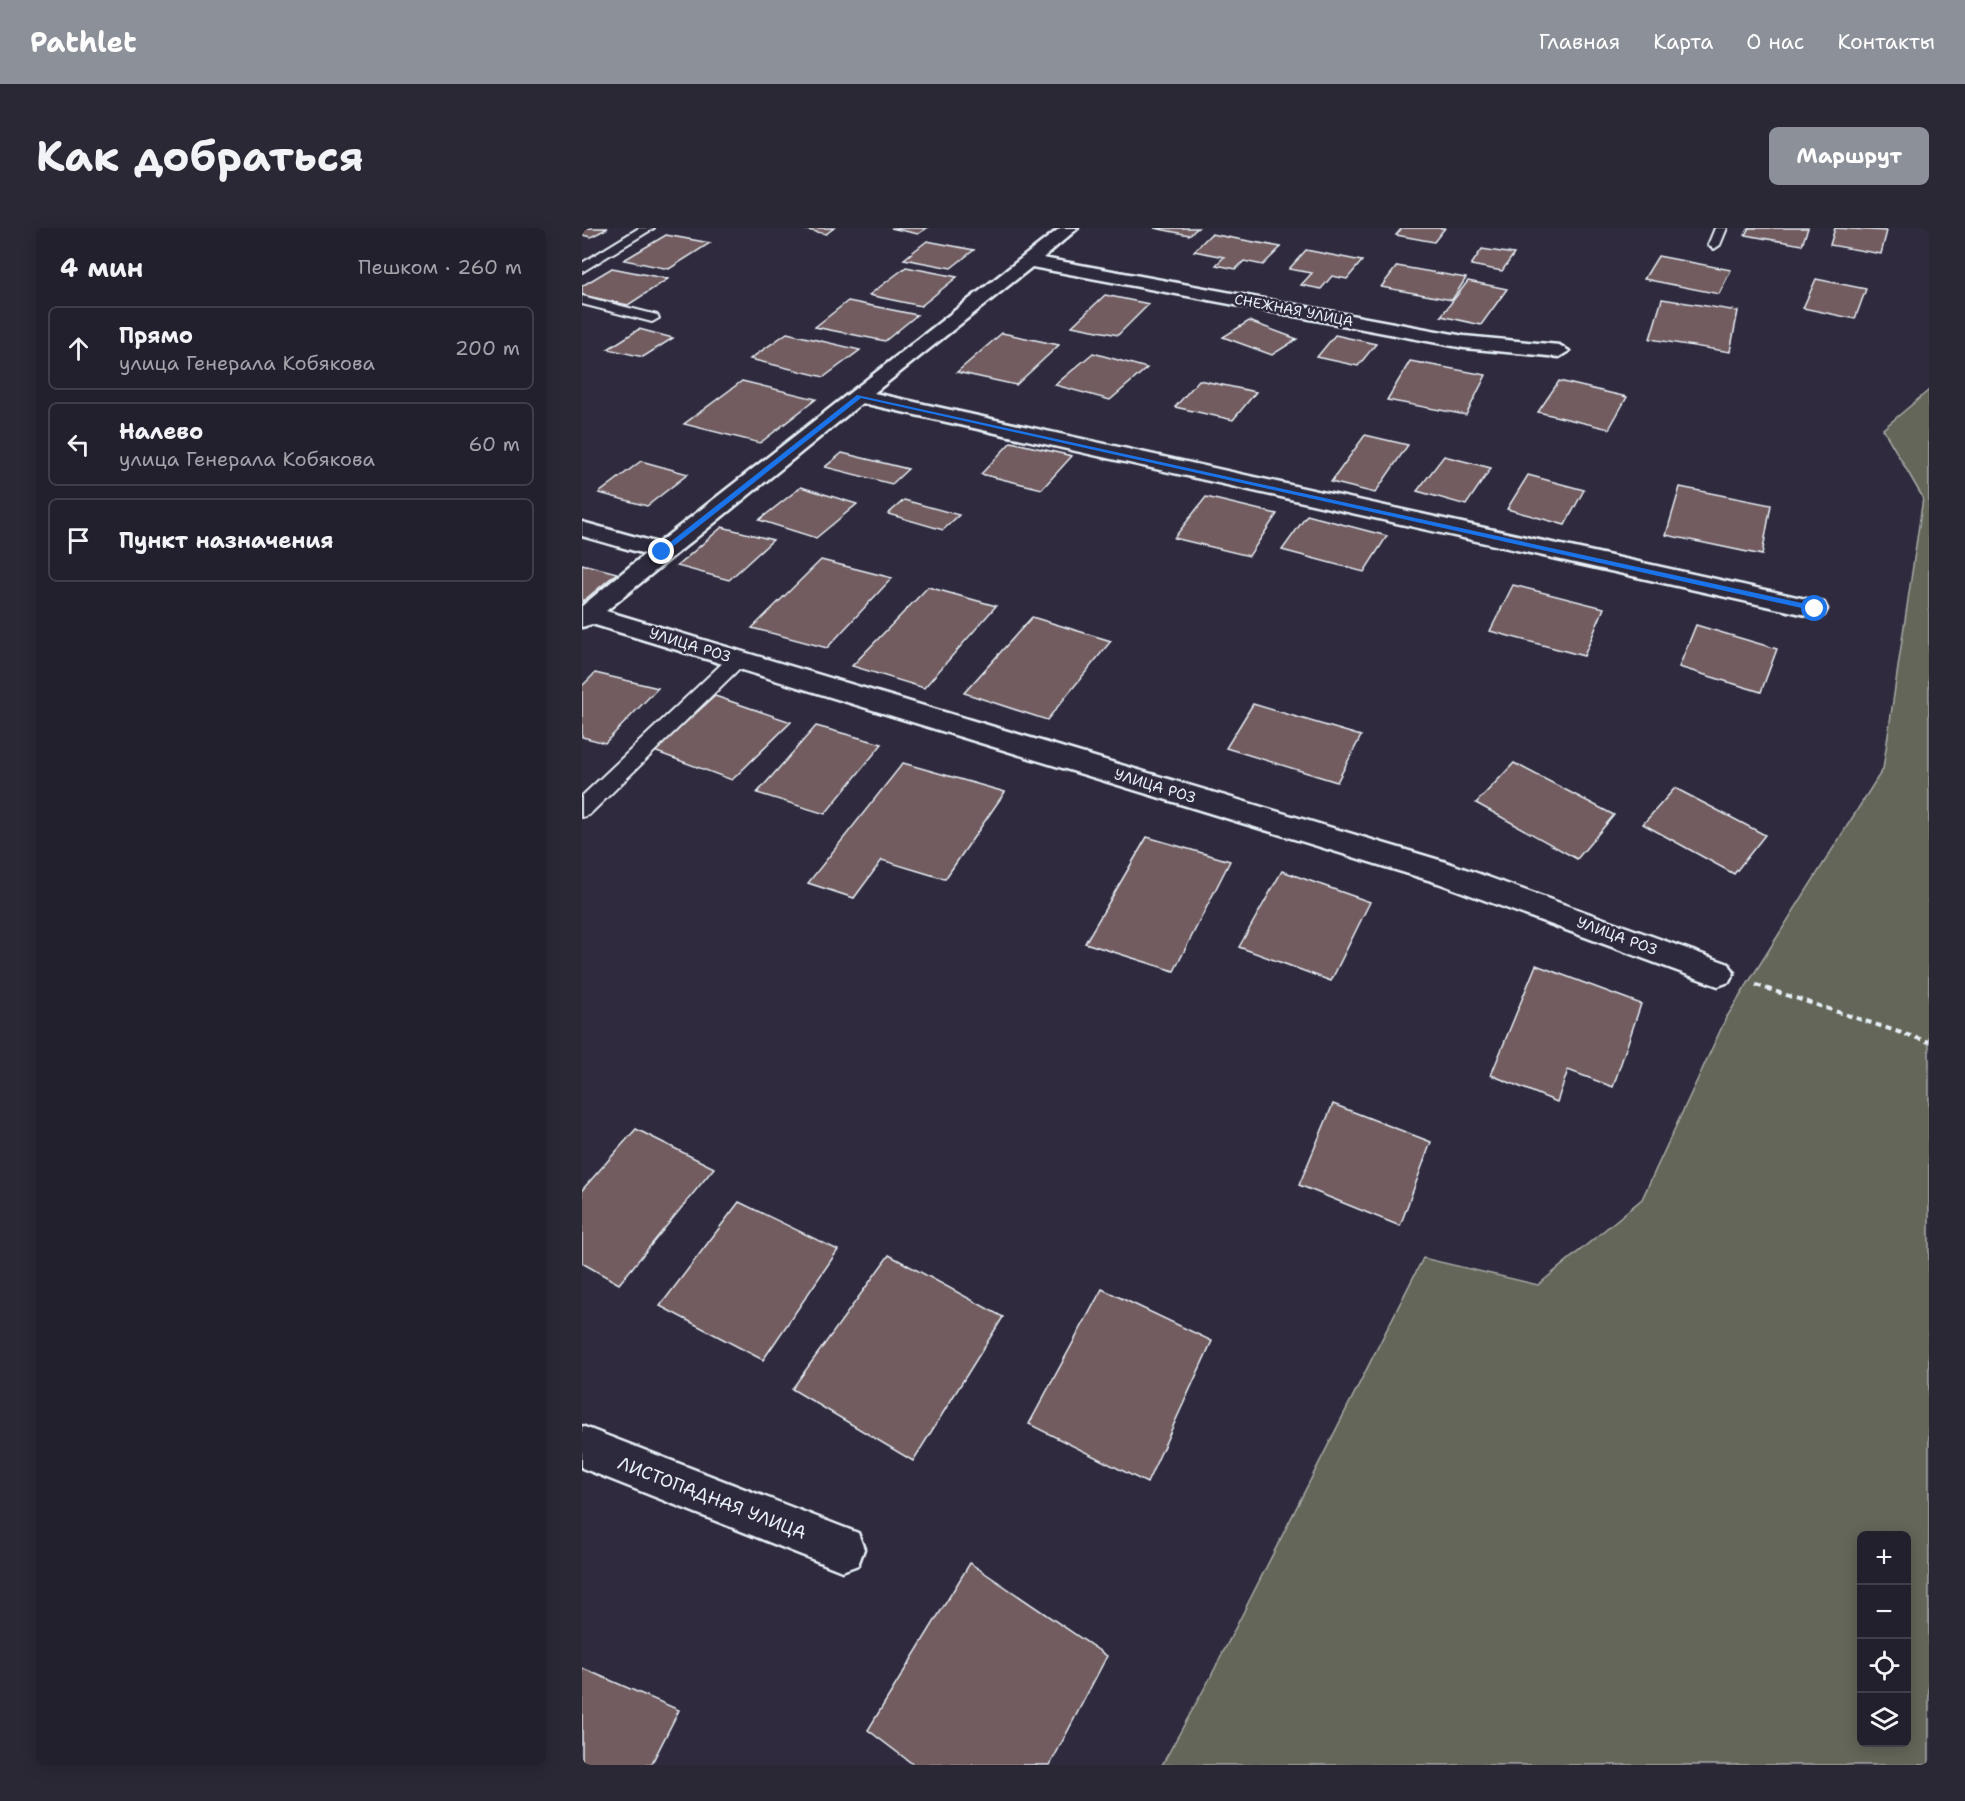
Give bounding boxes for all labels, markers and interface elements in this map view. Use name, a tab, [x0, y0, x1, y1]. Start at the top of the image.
text: Pathlet	[30, 23, 137, 61]
text: Главная	[1539, 28, 1620, 56]
text: Карта	[1653, 28, 1713, 56]
text: О нас	[1746, 28, 1804, 56]
text: Контакты	[1837, 28, 1935, 56]
button: Маршрут	[1769, 127, 1929, 185]
text: Как добраться	[36, 128, 364, 184]
text: 4 мин	[60, 250, 143, 285]
text: Пешком · 260 m	[358, 254, 522, 280]
street label: СНЕЖНАЯ УЛИЦА	[1233, 290, 1355, 330]
text: Прямо	[119, 321, 193, 350]
icon: ahead	[62, 332, 95, 365]
text: 200 m	[455, 335, 520, 361]
text: улица Генерала Кобякова	[119, 350, 375, 376]
text: Налево	[119, 417, 203, 446]
icon: left	[62, 428, 95, 461]
text: 60 m	[468, 431, 520, 457]
text: улица Генерала Кобякова	[119, 446, 375, 472]
icon: arrive	[62, 524, 95, 557]
text: Пункт назначения	[119, 526, 333, 555]
route end	[648, 538, 674, 564]
route start	[1801, 595, 1827, 621]
street label: УЛИЦА РОЗ	[647, 623, 733, 667]
street label: УЛИЦА РОЗ	[1112, 764, 1198, 808]
street label: УЛИЦА РОЗ	[1574, 912, 1660, 960]
street label: ЛИСТОПАДНАЯ УЛИЦА	[614, 1451, 810, 1545]
map controls	[1857, 1531, 1911, 1747]
button: +	[1857, 1531, 1911, 1585]
button: −	[1857, 1585, 1911, 1639]
button: locate	[1857, 1639, 1911, 1693]
button: layers	[1857, 1693, 1911, 1747]

